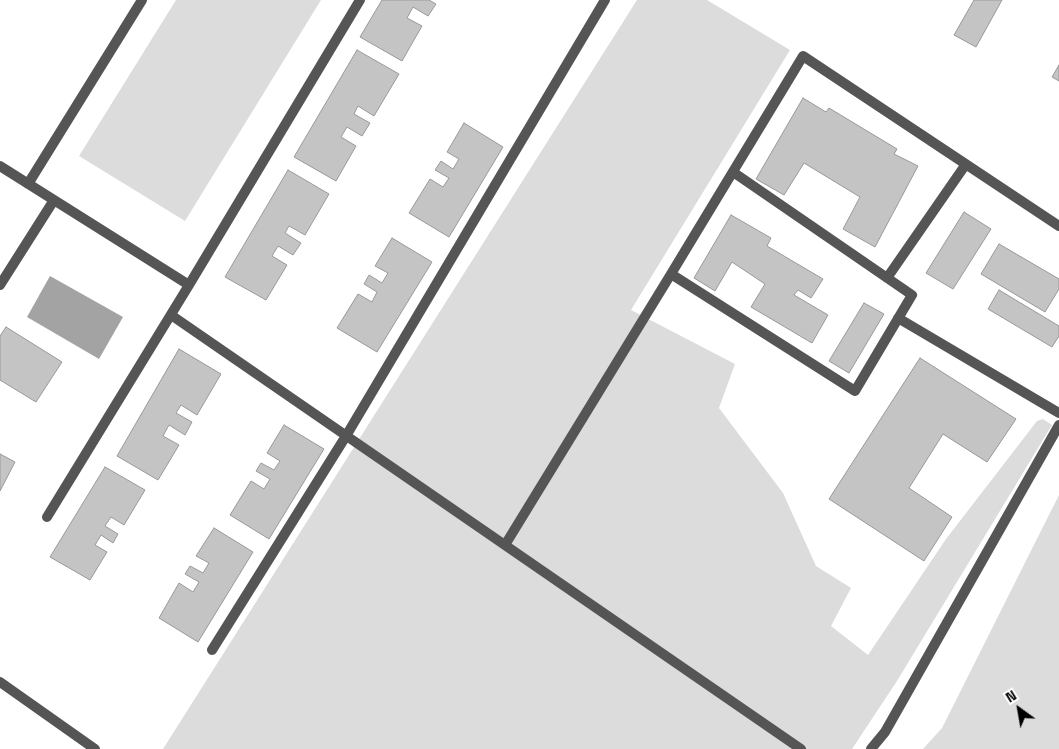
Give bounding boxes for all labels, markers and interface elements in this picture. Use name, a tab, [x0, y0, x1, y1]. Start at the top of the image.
north arrow	[994, 684, 1044, 734]
text: N	[1002, 686, 1020, 706]

